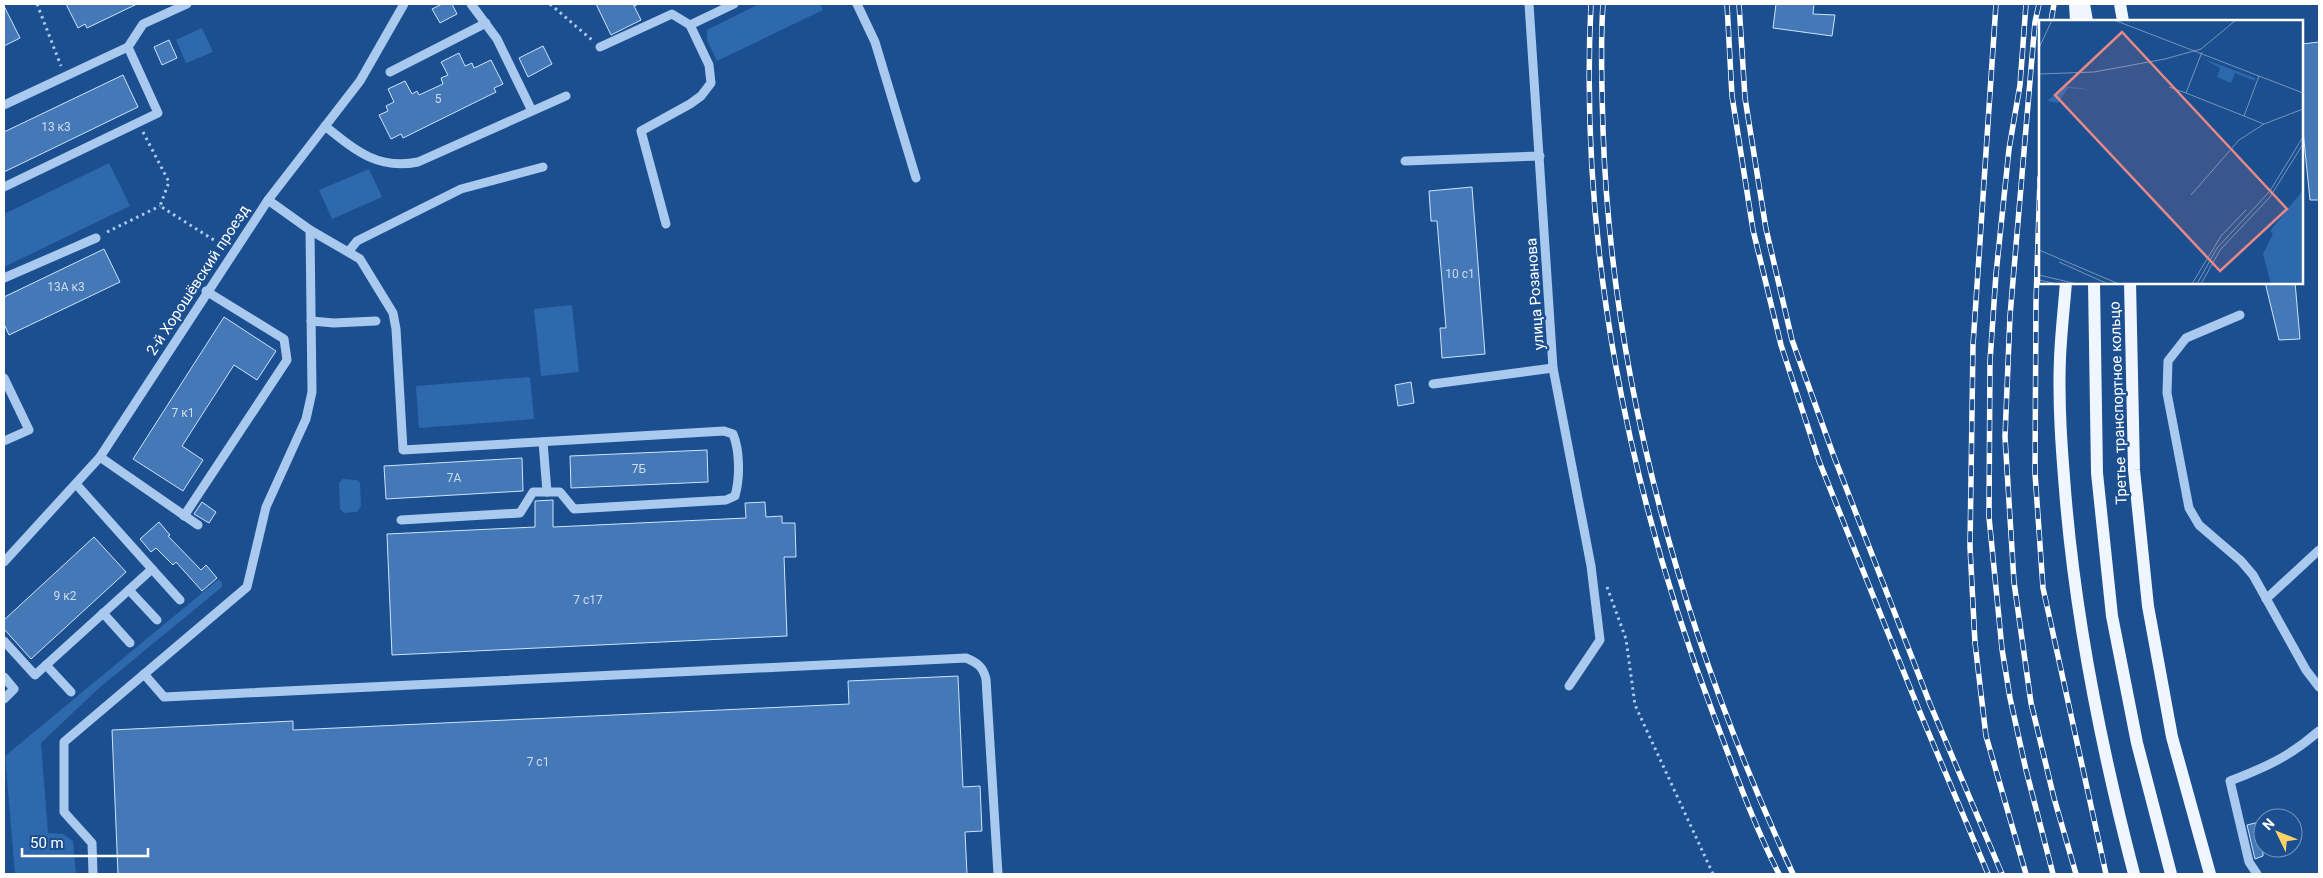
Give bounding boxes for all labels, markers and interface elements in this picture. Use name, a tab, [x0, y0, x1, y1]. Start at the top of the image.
inset map	[2039, 20, 2303, 284]
house number: 5	[435, 92, 442, 106]
house number: 13 к3	[41, 120, 71, 134]
street label: 2-й Хорошёвский проезд	[143, 201, 253, 359]
street label: улица Розанова	[1522, 237, 1548, 351]
house number: 10 с1	[1445, 267, 1475, 281]
house number: 13А к3	[47, 280, 85, 294]
street label: Третье транспортное кольцо	[2105, 301, 2131, 505]
house number: 7 к1	[172, 406, 194, 420]
house number: 7Б	[632, 462, 647, 476]
house number: 7А	[447, 471, 461, 485]
house number: 9 к2	[54, 589, 77, 603]
house number: 7 с17	[573, 593, 603, 607]
house number: 7 с1	[527, 755, 549, 769]
north arrow	[2253, 808, 2303, 858]
text: N	[2259, 815, 2278, 833]
scale bar	[22, 826, 149, 858]
text: 50 m	[30, 834, 64, 852]

